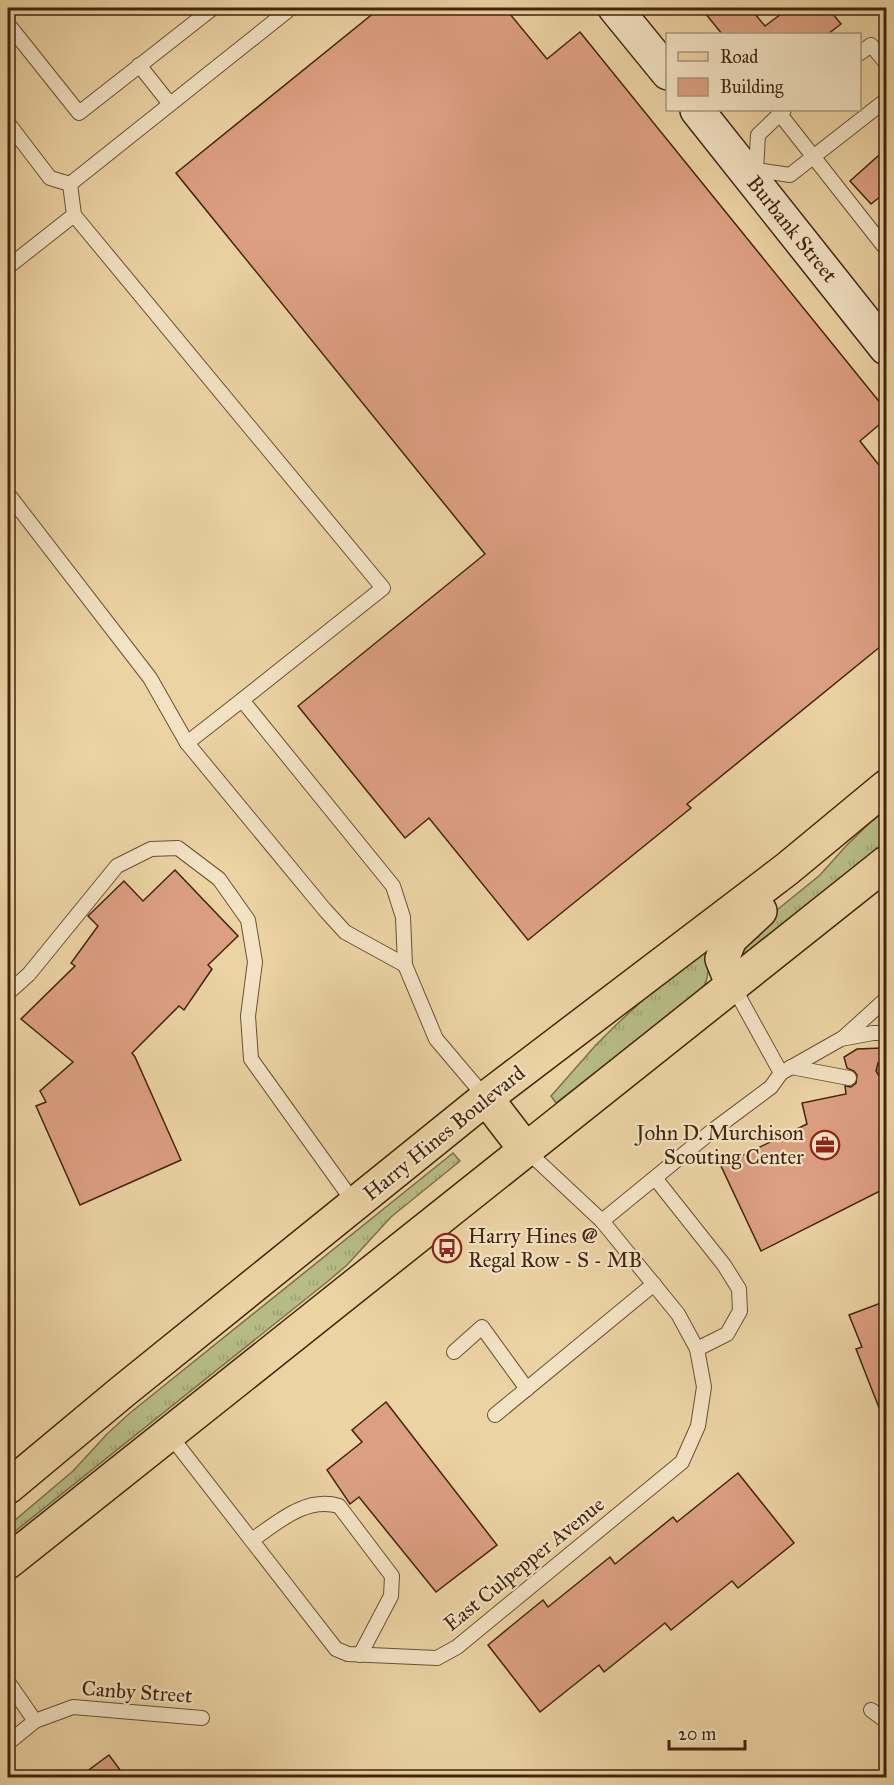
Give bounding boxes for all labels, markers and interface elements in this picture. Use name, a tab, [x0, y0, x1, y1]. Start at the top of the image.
legend	[666, 33, 861, 111]
text: Road	[720, 46, 758, 68]
text: Building	[720, 76, 784, 99]
street label: Burbank Street	[741, 170, 843, 288]
street label: Harry Hines Boulevard	[358, 1059, 531, 1206]
place label: John D. Murchison Scouting Center	[634, 1120, 804, 1170]
office icon: John D. Murchison Scouting Center	[809, 1129, 841, 1161]
place label: Harry Hines @ Regal Row - S - MB	[468, 1223, 642, 1273]
bus stop icon: Harry Hines @ Regal Row - S - MB	[431, 1232, 463, 1264]
street label: East Culpepper Avenue	[438, 1491, 610, 1637]
street label: Canby Street	[81, 1675, 194, 1709]
scale bar	[669, 1713, 746, 1751]
text: 20 m	[678, 1723, 716, 1745]

